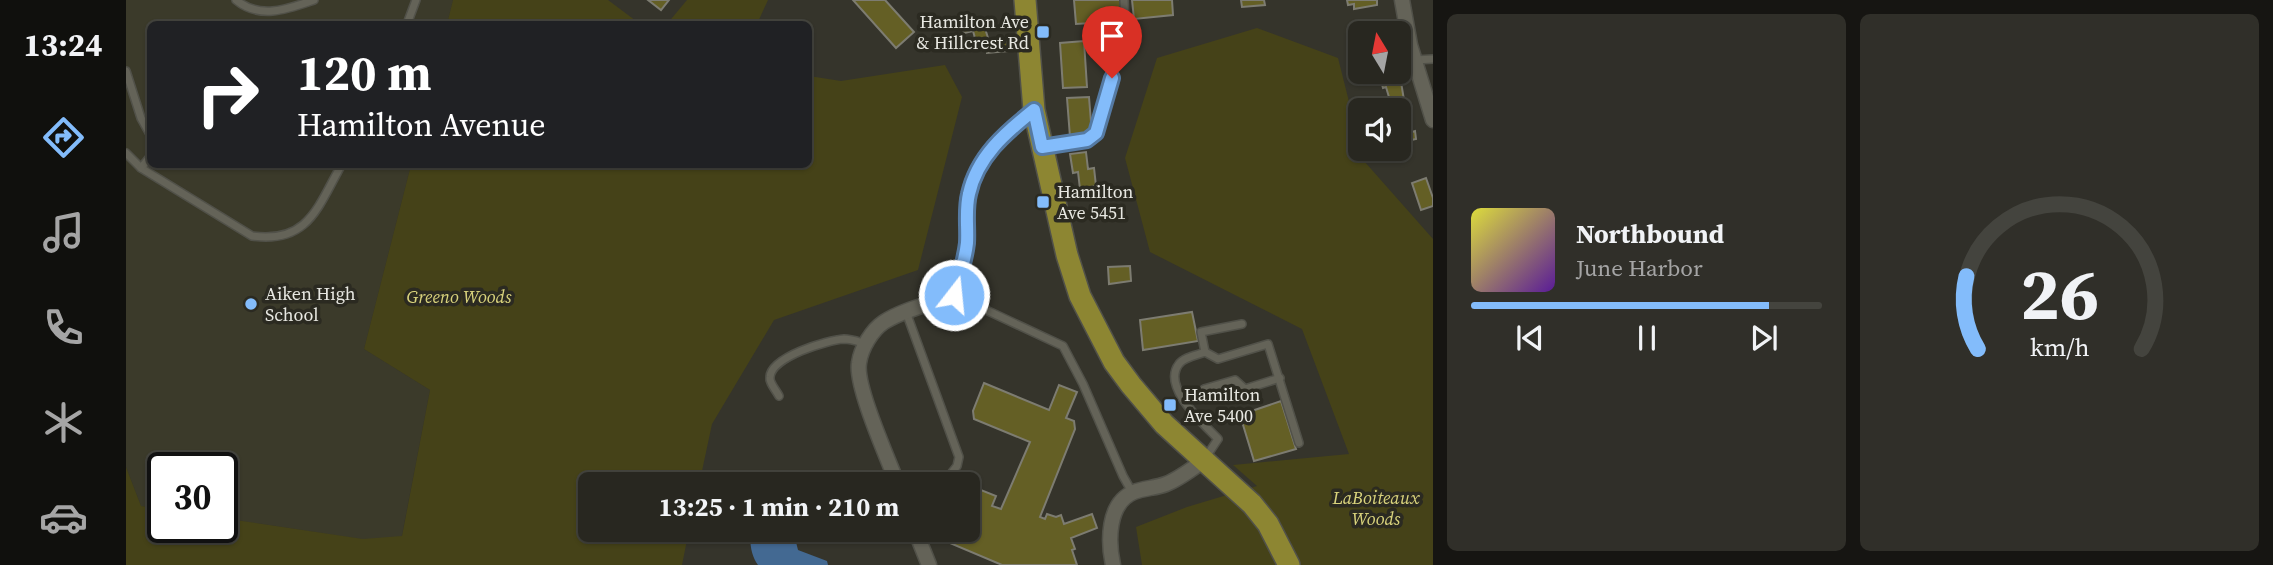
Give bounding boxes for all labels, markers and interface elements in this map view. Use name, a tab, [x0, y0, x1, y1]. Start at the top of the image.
pin	[1082, 6, 1142, 78]
place label: Hamilton Ave & Hillcrest Rd	[917, 9, 1029, 55]
icon: arrive	[1093, 17, 1131, 55]
north arrow	[1348, 21, 1410, 84]
map controls	[1348, 21, 1411, 161]
text: 13:24	[24, 23, 102, 67]
marker: Hamilton Ave & Hillcrest Rd	[1035, 24, 1051, 40]
text: 120 m	[297, 39, 432, 106]
icon: right	[182, 49, 273, 140]
button: sound	[1348, 98, 1411, 161]
text: Hamilton Avenue	[297, 103, 545, 147]
icon: directions	[39, 113, 88, 162]
place label: Hamilton Ave 5451	[1057, 179, 1134, 225]
marker: Hamilton Ave 5451	[1035, 194, 1051, 210]
icon: music	[39, 208, 88, 257]
text: Northbound	[1576, 216, 1724, 252]
text: 26	[2020, 244, 2099, 343]
text: June Harbor	[1576, 252, 1703, 284]
position arrow	[917, 258, 991, 332]
place label: Aiken High School	[265, 281, 356, 327]
park label: Greeno Woods	[407, 284, 512, 309]
marker: Aiken High School	[243, 296, 259, 312]
icon: phone	[39, 303, 88, 352]
icon: previous	[1511, 319, 1549, 357]
icon: pause	[1628, 319, 1666, 357]
icon: next	[1745, 319, 1783, 357]
text: km/h	[2030, 329, 2089, 363]
place label: Hamilton Ave 5400	[1184, 382, 1261, 428]
marker: Hamilton Ave 5400	[1162, 397, 1178, 413]
icon: climate	[39, 398, 88, 447]
speed limit sign: 30	[147, 452, 238, 543]
park label: LaBoiteaux Woods	[1331, 485, 1420, 531]
text: 13:25 · 1 min · 210 m	[659, 489, 899, 525]
icon: car	[39, 493, 88, 542]

